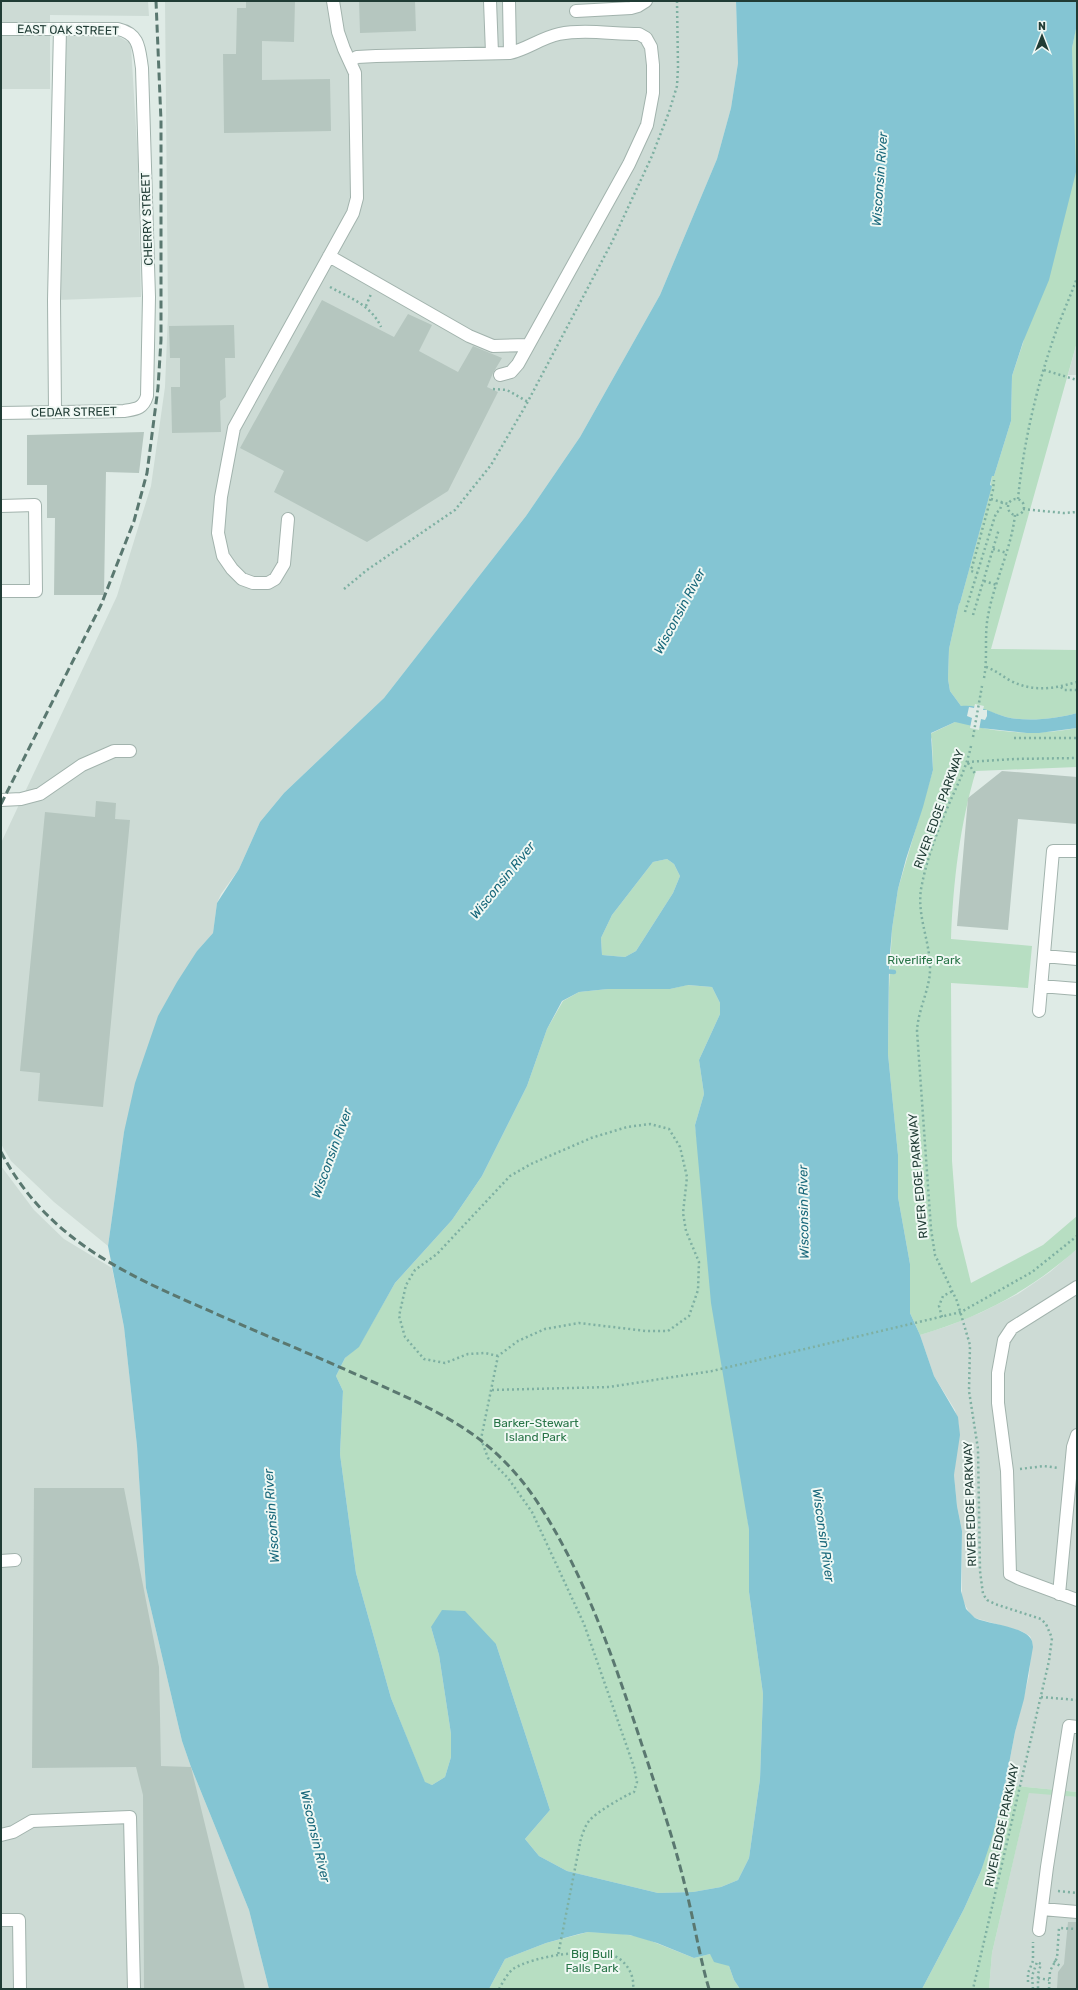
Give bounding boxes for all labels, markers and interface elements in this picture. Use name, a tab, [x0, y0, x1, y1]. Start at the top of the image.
north arrow	[1022, 16, 1062, 56]
text: N	[1038, 20, 1046, 33]
street label: EAST OAK STREET	[17, 22, 119, 38]
water label: Wisconsin River	[869, 130, 890, 227]
street label: CHERRY STREET	[138, 172, 156, 266]
street label: CEDAR STREET	[31, 404, 117, 420]
water label: Wisconsin River	[651, 565, 709, 656]
street label: RIVER EDGE PARKWAY	[911, 747, 967, 870]
water label: Wisconsin River	[467, 838, 539, 922]
park label: Riverlife Park	[887, 953, 962, 967]
water label: Wisconsin River	[308, 1105, 355, 1200]
street label: RIVER EDGE PARKWAY	[906, 1113, 930, 1239]
water label: Wisconsin River	[795, 1164, 812, 1259]
park label: Barker-Stewart Island Park	[493, 1416, 579, 1444]
street label: RIVER EDGE PARKWAY	[961, 1441, 979, 1567]
water label: Wisconsin River	[261, 1467, 282, 1564]
water label: Wisconsin River	[810, 1487, 838, 1584]
street label: RIVER EDGE PARKWAY	[982, 1762, 1022, 1888]
water label: Wisconsin River	[298, 1788, 334, 1885]
park label: Big Bull Falls Park	[565, 1947, 619, 1975]

